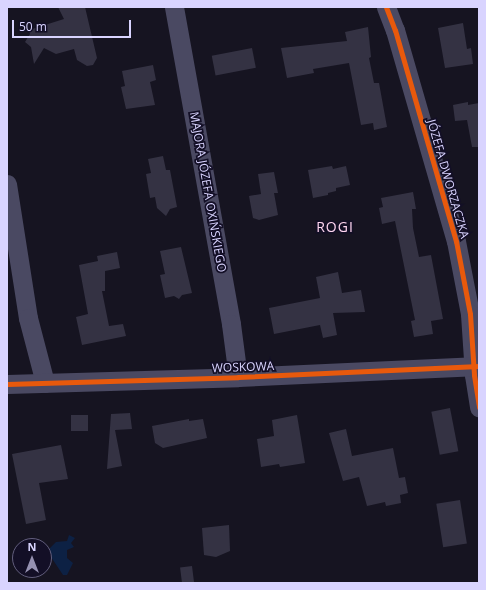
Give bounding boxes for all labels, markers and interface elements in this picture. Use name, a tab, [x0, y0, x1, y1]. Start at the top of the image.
scale bar	[14, 12, 133, 38]
text: 50 m	[19, 18, 47, 35]
street label: MAJORA JÓZEFA OXIŃSKIEGO	[187, 111, 229, 273]
street label: JÓZEFA DWORZACZKA	[424, 118, 472, 240]
district label: ROGI	[316, 219, 354, 235]
street label: WOSKOWA	[212, 359, 274, 375]
north arrow	[12, 538, 52, 578]
text: N	[28, 539, 36, 554]

